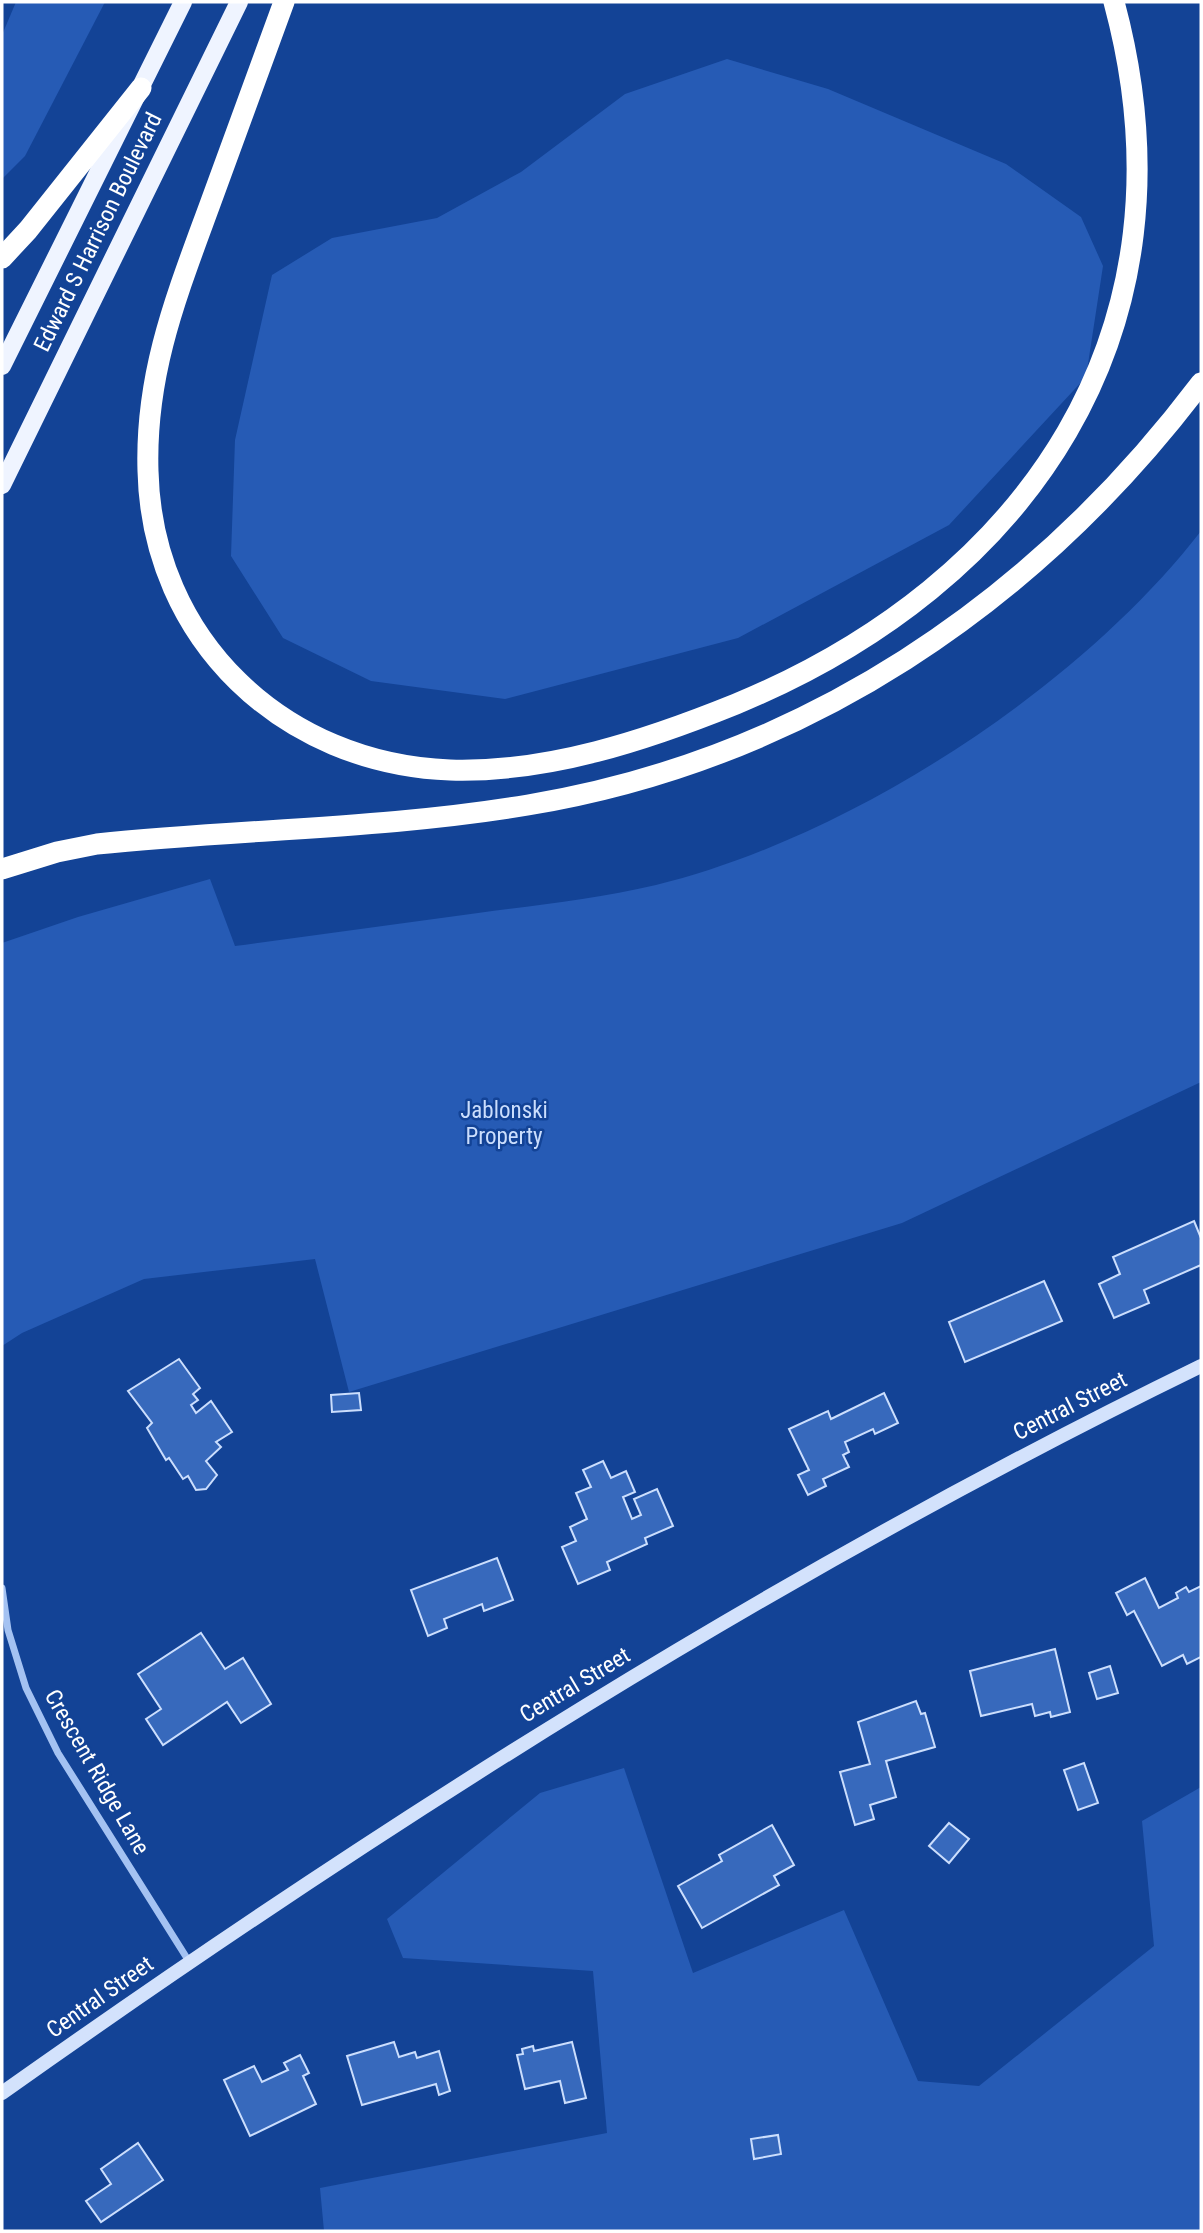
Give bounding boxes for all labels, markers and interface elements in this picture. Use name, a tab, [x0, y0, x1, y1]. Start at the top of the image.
street label: Edward S Harrison Boulevard	[28, 108, 168, 356]
park label: Jablonski Property	[460, 1097, 548, 1150]
street label: Central Street	[1009, 1366, 1131, 1446]
street label: Central Street	[515, 1642, 635, 1728]
street label: Crescent Ridge Lane	[39, 1685, 155, 1859]
street label: Central Street	[42, 1950, 158, 2044]

